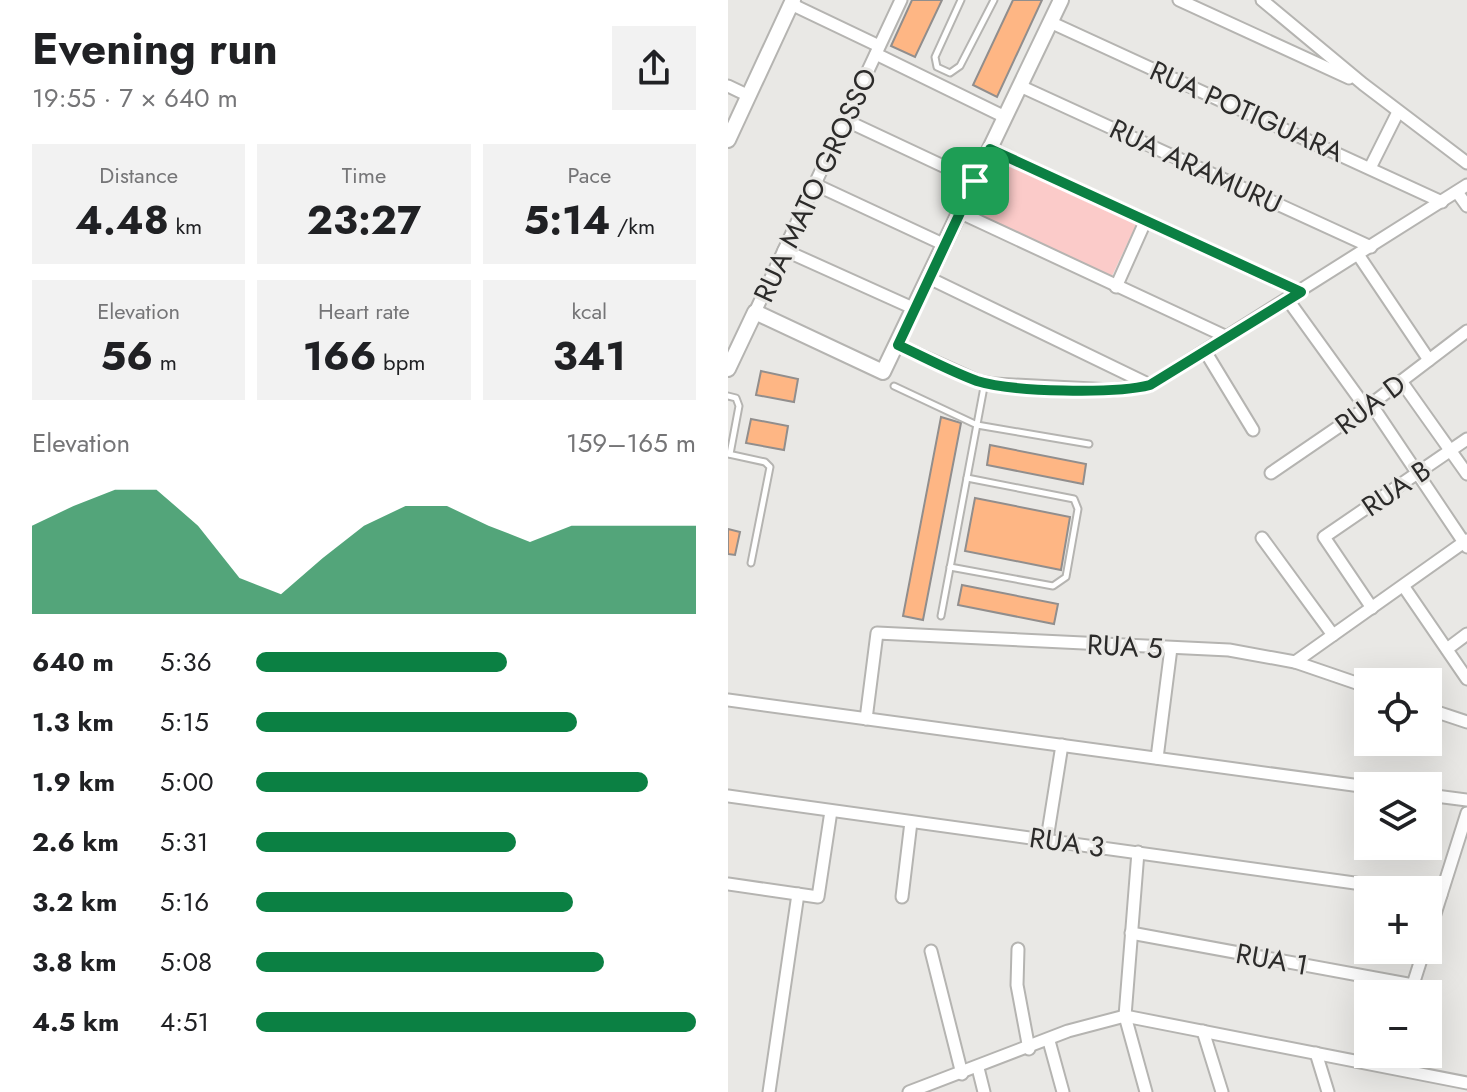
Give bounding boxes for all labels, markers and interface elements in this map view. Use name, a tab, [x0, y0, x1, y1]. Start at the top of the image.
text: Evening run	[32, 17, 278, 81]
button: share	[612, 26, 696, 110]
street label: RUA POTIGUARA	[1143, 50, 1351, 173]
street label: RUA MATO GROSSO	[743, 62, 888, 309]
text: 19:55 · 7 × 640 m	[32, 79, 238, 117]
street label: RUA ARAMURU	[1103, 109, 1289, 224]
pin	[941, 147, 1009, 215]
text: Distance	[99, 159, 178, 191]
text: Time	[342, 159, 386, 191]
text: Pace	[567, 159, 611, 191]
icon: arrive	[953, 159, 997, 203]
text: 4.48	[75, 191, 169, 249]
text: 23:27	[307, 191, 421, 249]
text: 5:14	[523, 191, 610, 249]
text: km	[169, 210, 202, 242]
text: /km	[610, 210, 655, 242]
text: Elevation	[97, 295, 180, 327]
text: Heart rate	[318, 295, 410, 327]
text: kcal	[572, 295, 607, 327]
text: 56	[101, 327, 153, 385]
text: 166	[303, 327, 377, 385]
text: 341	[553, 327, 626, 385]
text: m	[153, 346, 177, 378]
text: bpm	[377, 346, 425, 378]
street label: RUA D	[1326, 364, 1414, 445]
text: Elevation	[32, 424, 130, 462]
text: 159–165 m	[566, 424, 696, 462]
street label: RUA B	[1353, 450, 1439, 527]
street label: RUA 5	[1086, 624, 1164, 669]
text: 640 m	[32, 643, 114, 681]
text: 5:36	[160, 643, 212, 681]
map controls	[1354, 668, 1442, 1068]
button: locate	[1354, 668, 1442, 756]
text: 1.3 km	[32, 703, 114, 741]
text: 5:15	[160, 703, 209, 741]
text: 1.9 km	[32, 763, 115, 801]
text: 5:00	[160, 763, 214, 801]
button: layers	[1354, 772, 1442, 860]
street label: RUA 3	[1027, 817, 1107, 868]
text: 2.6 km	[32, 823, 119, 861]
text: 5:31	[160, 823, 208, 861]
button: +	[1354, 876, 1442, 964]
text: 3.2 km	[32, 883, 117, 921]
text: 5:16	[160, 883, 209, 921]
street label: RUA 1	[1233, 933, 1311, 986]
text: 3.8 km	[32, 943, 117, 981]
text: 5:08	[160, 943, 212, 981]
button: −	[1354, 980, 1442, 1068]
text: 4.5 km	[32, 1003, 119, 1041]
text: 4:51	[160, 1003, 209, 1041]

